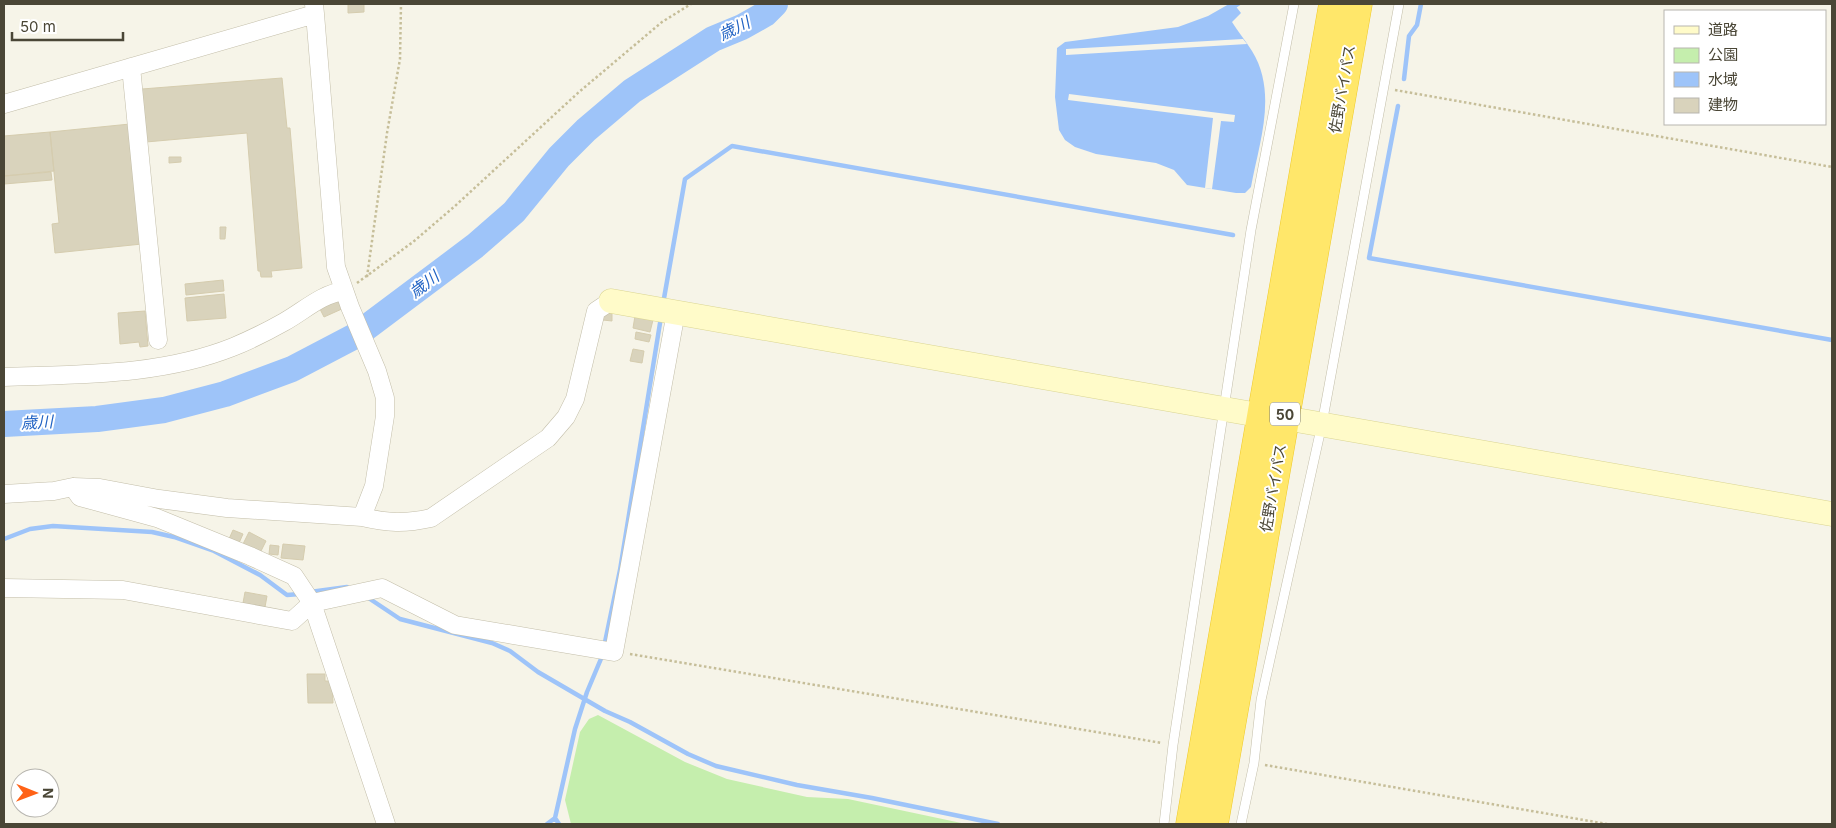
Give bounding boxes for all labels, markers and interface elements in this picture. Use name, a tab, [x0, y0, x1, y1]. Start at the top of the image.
scale bar	[12, 10, 124, 42]
legend	[1664, 10, 1826, 125]
water label: 歳川	[715, 11, 755, 44]
text: 50 m	[20, 17, 56, 36]
text: 道路	[1708, 20, 1738, 39]
street label: 佐野バイパス	[1325, 43, 1359, 135]
text: 公園	[1708, 45, 1738, 64]
text: 水域	[1708, 70, 1738, 89]
text: 建物	[1708, 95, 1738, 114]
water label: 歳川	[405, 265, 444, 302]
road number: 50	[1270, 402, 1300, 426]
water label: 歳川	[20, 411, 55, 433]
street label: 佐野バイパス	[1256, 442, 1290, 534]
north arrow	[10, 768, 60, 818]
text: N	[40, 788, 57, 799]

